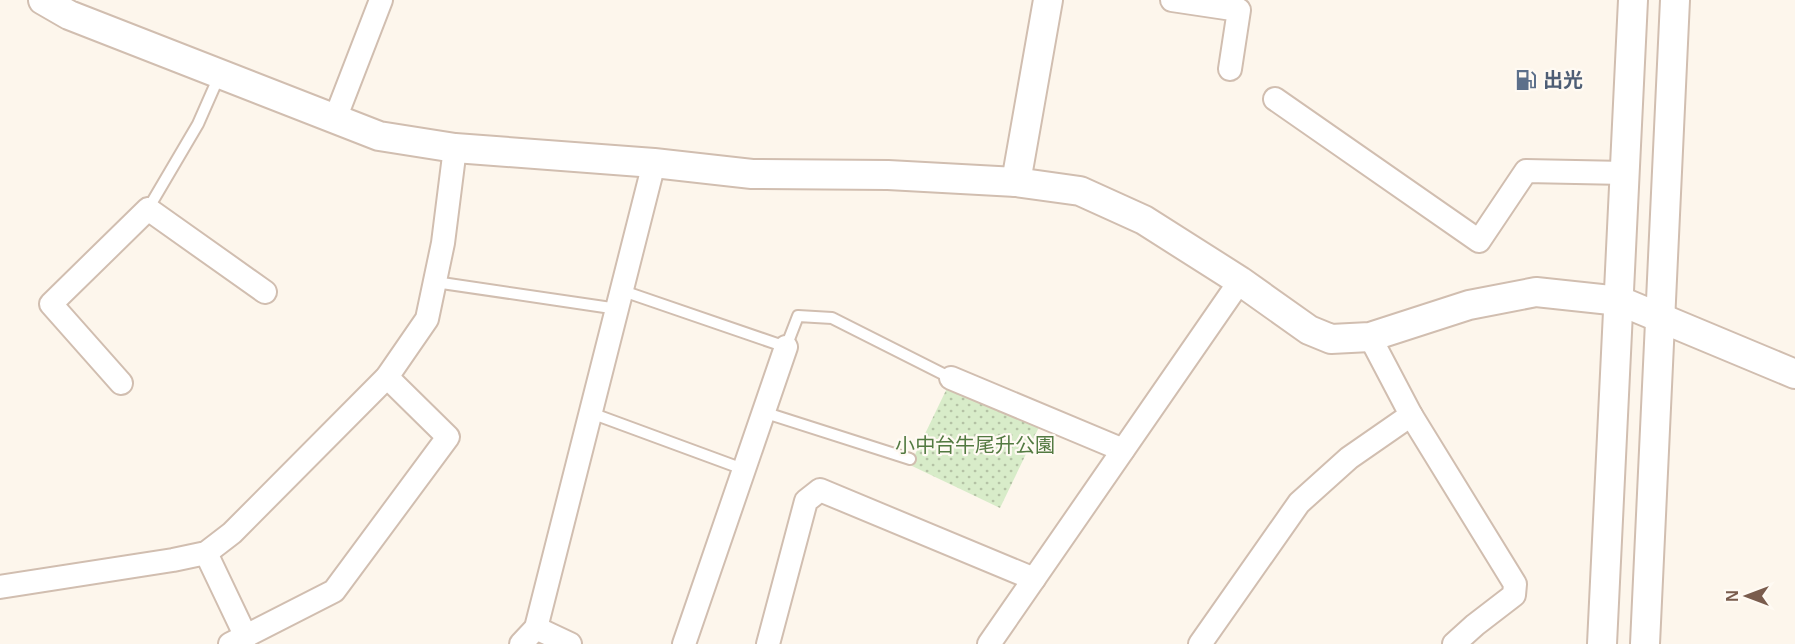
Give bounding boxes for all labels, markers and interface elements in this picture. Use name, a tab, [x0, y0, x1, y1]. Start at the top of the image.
fuel station icon: 出光	[1514, 68, 1538, 92]
place label: 出光	[1543, 69, 1583, 91]
park label: 小中台牛尾升公園	[895, 434, 1055, 456]
north arrow	[1717, 566, 1777, 626]
text: N	[1724, 590, 1741, 602]

